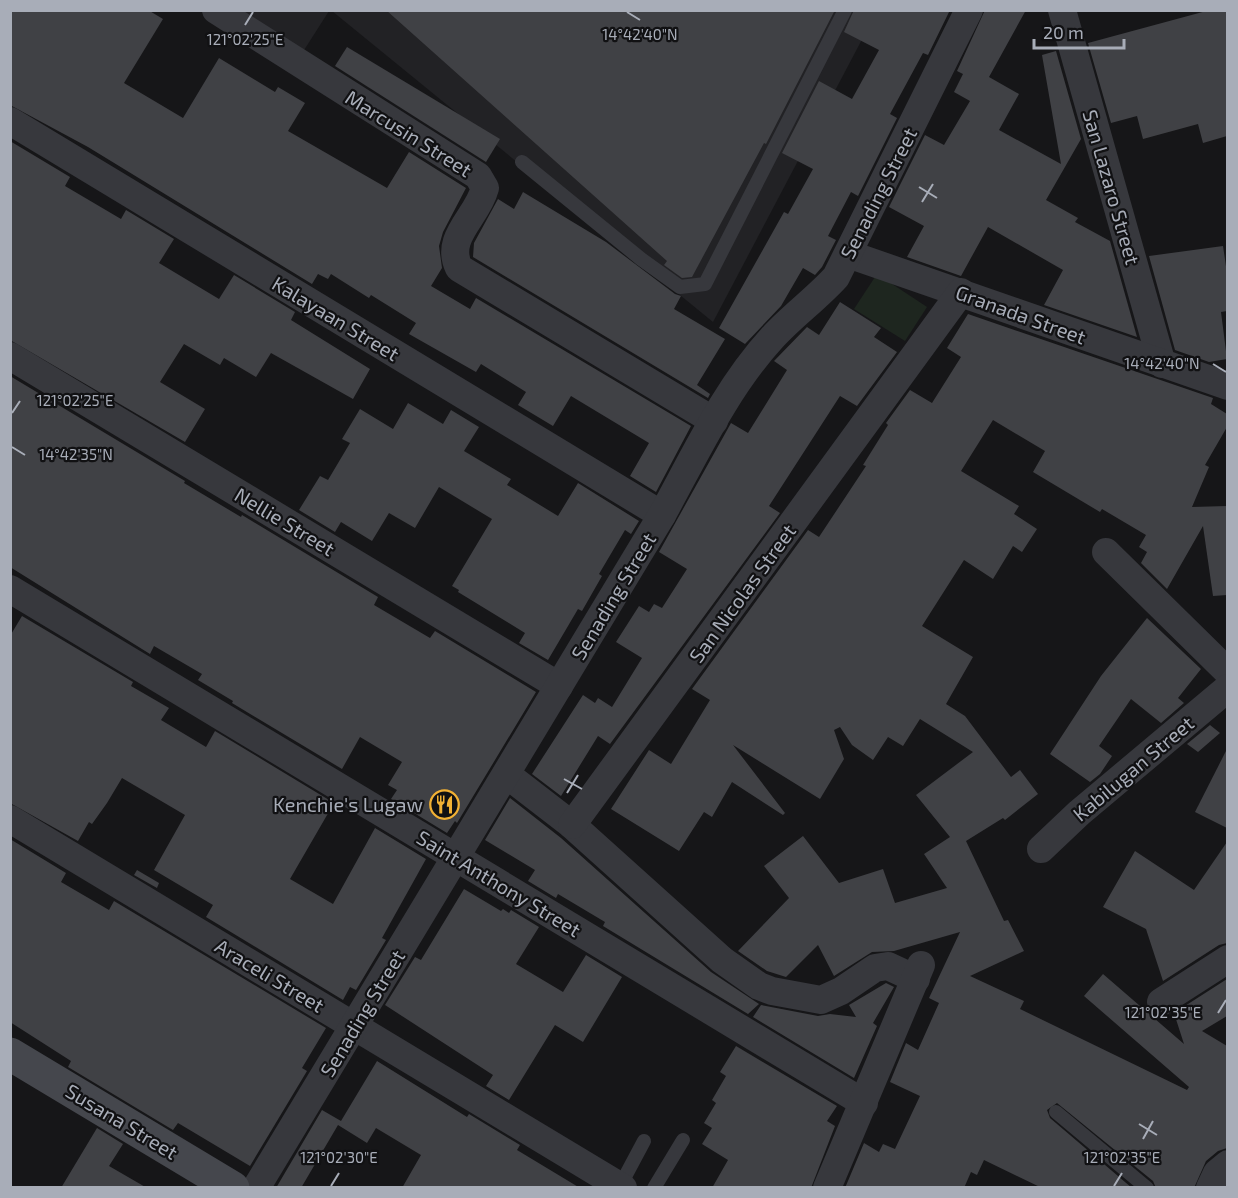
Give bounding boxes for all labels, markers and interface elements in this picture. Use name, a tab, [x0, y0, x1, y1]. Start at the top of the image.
scale bar	[1034, 12, 1124, 50]
text: 20 m	[1043, 21, 1084, 43]
text: 14°42'40"N	[602, 25, 678, 43]
text: 121°02'25"E	[207, 30, 283, 48]
street label: Marcusin Street	[341, 85, 477, 182]
street label: San Lazaro Street	[1078, 107, 1146, 268]
street label: Senading Street	[835, 123, 922, 263]
street label: Kalayaan Street	[268, 271, 404, 366]
street label: Granada Street	[953, 279, 1090, 349]
text: 14°42'40"N	[1124, 354, 1200, 372]
text: 121°02'25"E	[37, 391, 113, 409]
text: 14°42'35"N	[39, 445, 113, 463]
street label: Nellie Street	[231, 482, 340, 560]
street label: San Nicolas Street	[684, 519, 801, 667]
street label: Senading Street	[566, 528, 661, 664]
street label: Kabilugan Street	[1068, 710, 1199, 825]
restaurant icon: Kenchie's Lugaw	[428, 788, 460, 820]
place label: Kenchie's Lugaw	[273, 792, 423, 816]
street label: Saint Anthony Street	[413, 825, 586, 942]
street label: Araceli Street	[211, 933, 329, 1017]
street label: Senading Street	[315, 945, 410, 1081]
text: 121°02'35"E	[1125, 1003, 1201, 1021]
street label: Susana Street	[62, 1078, 183, 1164]
text: 121°02'30"E	[300, 1148, 378, 1166]
text: 121°02'35"E	[1084, 1148, 1160, 1166]

